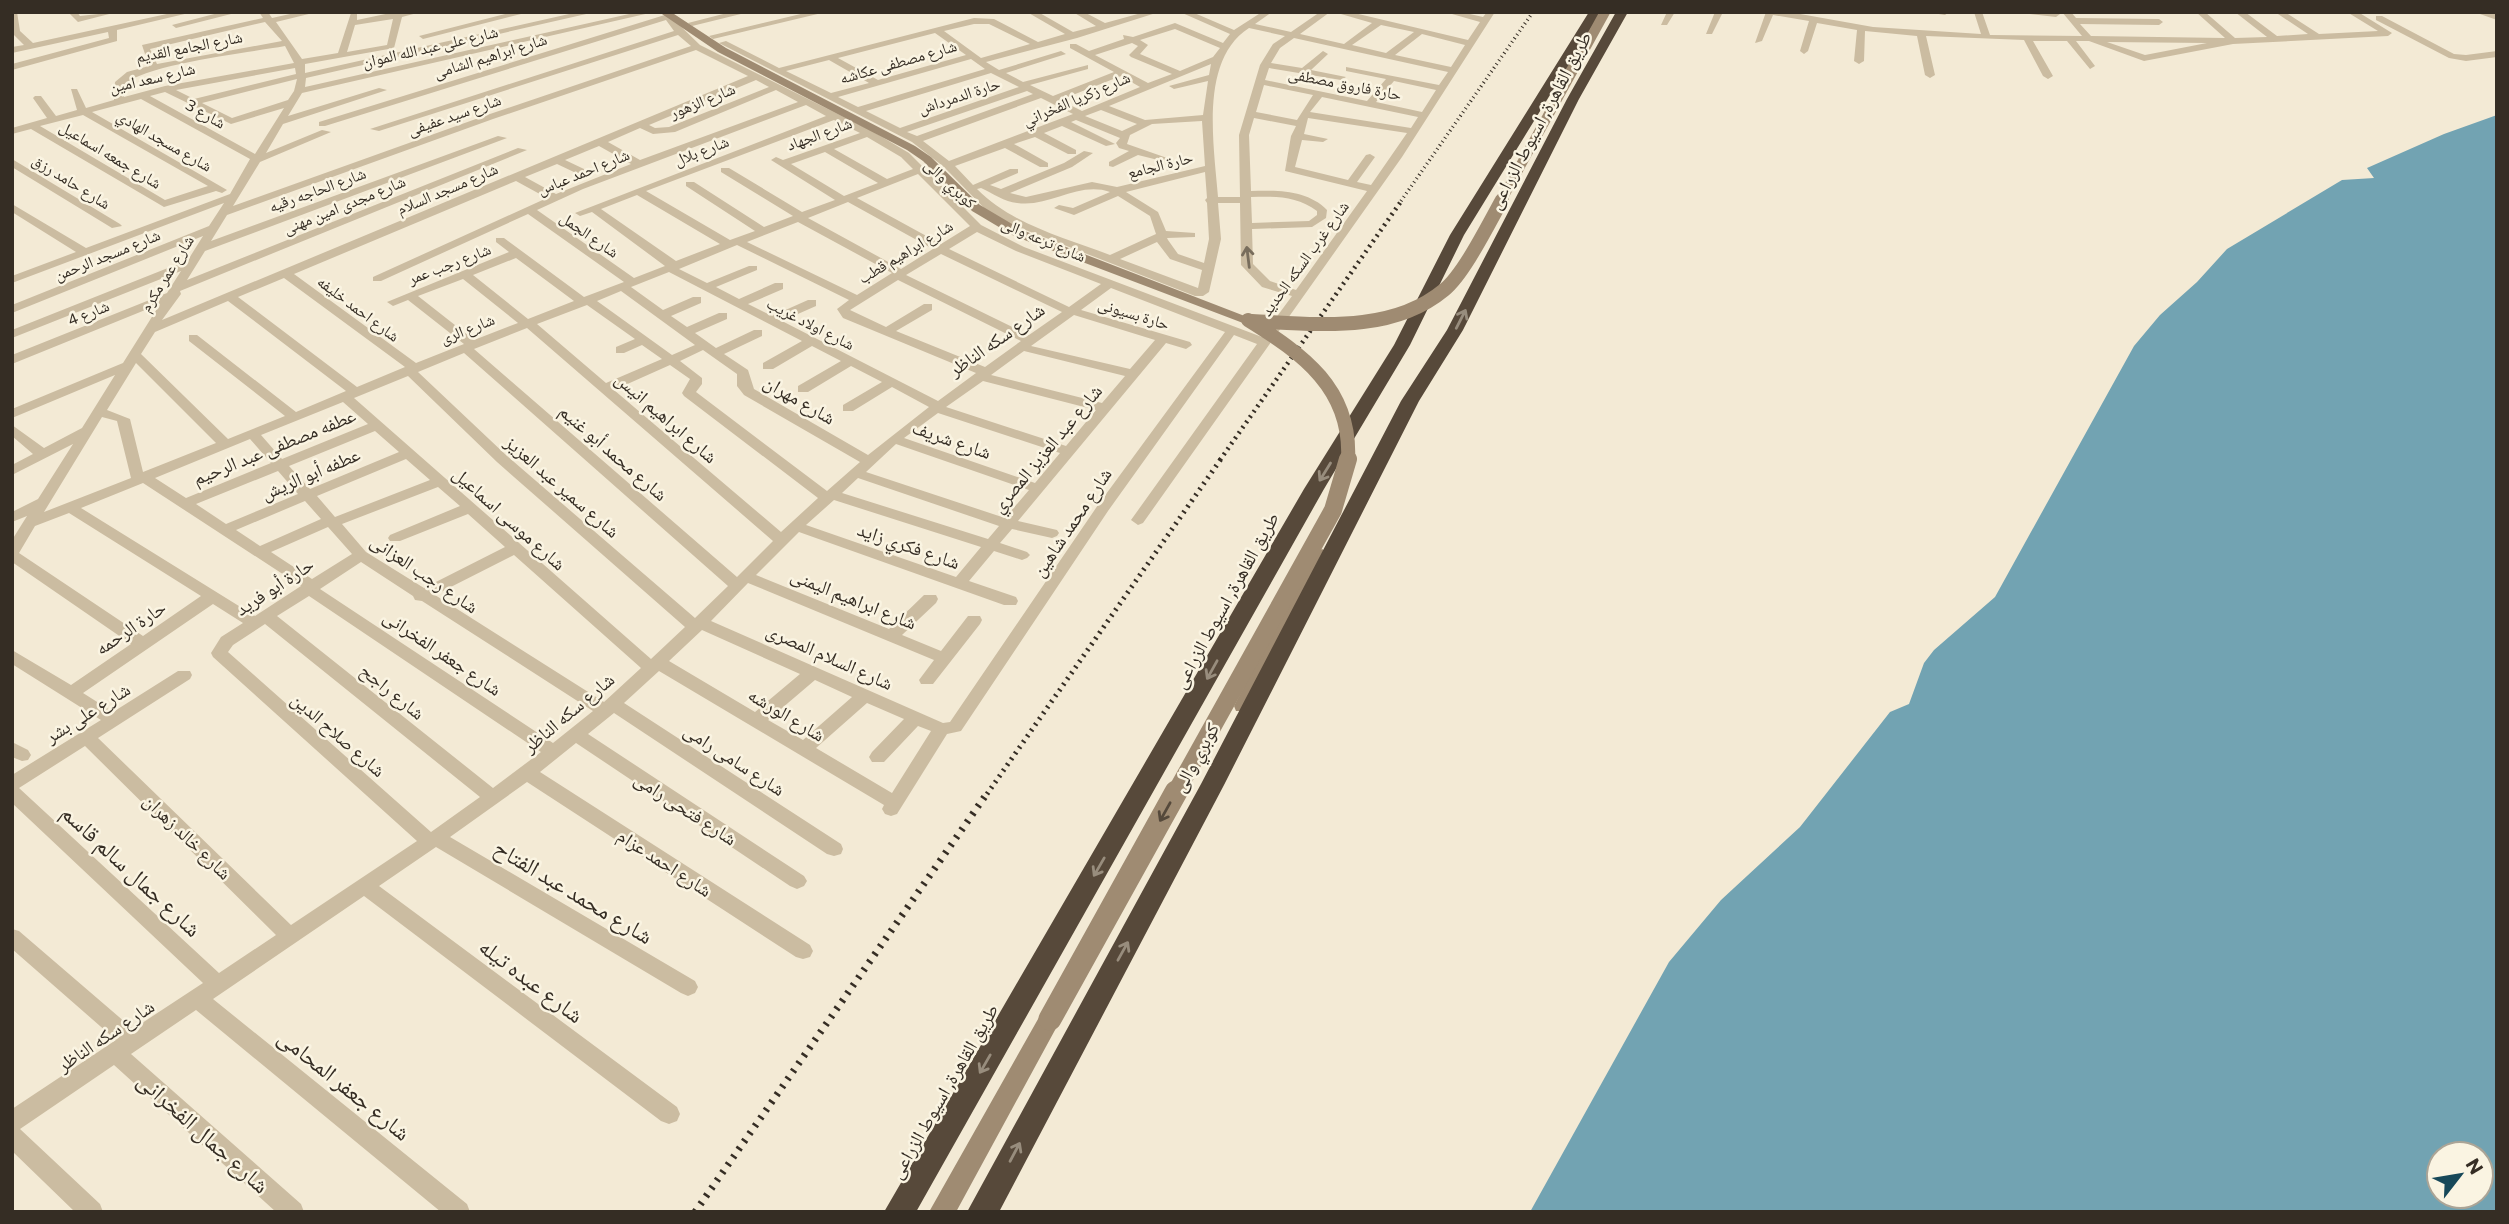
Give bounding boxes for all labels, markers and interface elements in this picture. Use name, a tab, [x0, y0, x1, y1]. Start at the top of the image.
street label: شارع على عبد الله الموان	[360, 21, 500, 73]
street label: شارع الجامع القديم	[134, 26, 244, 68]
street label: طريق القاهرة, اسيوط الزراعى	[1482, 27, 1597, 213]
street label: شارع ابراهيم الشامى	[431, 29, 550, 83]
street label: شارع مصطفى عكاشه	[837, 35, 959, 89]
street label: شارع سعد امين	[107, 58, 197, 98]
street label: حارة فاروق مصطفى	[1286, 63, 1403, 105]
street label: شارع زكريا الفخراني	[1019, 67, 1134, 133]
street label: حارة الدمرداش	[916, 73, 1003, 119]
street label: شارع الزهور	[666, 78, 738, 124]
street label: شارع سيد عفيفى	[405, 89, 504, 141]
street label: شارع 3	[182, 94, 229, 133]
street label: شارع مسجد الهادي	[112, 105, 216, 178]
street label: شارع الجهاد	[784, 112, 855, 155]
street label: شارع جمعه اسماعيل	[56, 116, 165, 194]
street label: شارع بلال	[671, 131, 732, 171]
street label: شارع احمد عباس	[534, 144, 633, 200]
street label: حارة الجامع	[1125, 147, 1195, 183]
street label: شارع حامد رزق	[28, 150, 115, 214]
street label: كوبري والى	[918, 154, 981, 215]
street label: شارع مسجد السلام	[394, 158, 501, 220]
street label: شارع الحاجه رقيه	[266, 163, 369, 217]
street label: شارع مجدى امين مهنى	[280, 171, 409, 239]
street label: شارع غرب السكه الحديد	[1256, 197, 1354, 320]
street label: شارع الجمل	[556, 207, 623, 263]
street label: شارع ترعه والى	[998, 213, 1089, 267]
street label: شارع ابراهيم قطب	[854, 215, 957, 288]
street label: شارع مسجد الرحمن	[51, 224, 163, 286]
street label: شارع عمر مكرم	[135, 231, 199, 316]
street label: شارع رجب عمر	[404, 239, 494, 290]
one-way arrow	[1242, 246, 1255, 269]
street label: شارع احمد خليفه	[313, 271, 404, 347]
street label: شارع اولاد غريب	[763, 293, 858, 355]
street label: حارة بسيونى	[1095, 293, 1172, 335]
street label: شارع 4	[64, 295, 112, 331]
street label: شارع سكه الناظر	[943, 297, 1049, 382]
street label: شارع الرى	[437, 309, 498, 349]
one-way arrow	[1454, 309, 1468, 330]
street label: شارع ابراهيم انيس	[610, 366, 723, 469]
street label: شارع مهران	[760, 369, 840, 430]
street label: شارع عبد العزيز المصري	[986, 379, 1110, 520]
street label: شارع محمد أبو غنيم	[554, 399, 673, 507]
street label: عطفه مصطفى عبد الرحيم	[189, 403, 360, 491]
street label: شارع شريف	[909, 415, 995, 464]
street label: شارع سمير عبد العزيز	[500, 429, 625, 543]
street label: عطفه أبو الريش	[257, 442, 364, 505]
street label: شارع موسى اسماعيل	[448, 461, 571, 575]
one-way arrow	[1317, 462, 1332, 481]
street label: شارع محمد شاهين	[1026, 463, 1117, 581]
street label: طريق القاهرة, اسيوط الزراعى	[1167, 508, 1284, 693]
street label: شارع فكري زايد	[853, 517, 963, 578]
street label: شارع رجب العزانى	[366, 528, 483, 618]
street label: حارة أبو فريد	[230, 552, 318, 621]
street label: شارع ابراهيم اليمنى	[787, 562, 920, 636]
street label: حارة الرحمه	[90, 595, 170, 660]
street label: شارع جعفر الفخرانى	[379, 604, 506, 701]
street label: شارع السلام المصرى	[762, 618, 897, 697]
street label: شارع راجح	[355, 658, 430, 726]
one-way arrow	[1205, 659, 1219, 679]
street label: شارع سكه الناظر	[517, 667, 619, 758]
street label: شارع على بشر	[39, 677, 134, 749]
street label: شارع الورشه	[744, 682, 830, 747]
street label: شارع صلاح الدين	[287, 687, 391, 782]
street label: شارع سامى رامى	[680, 718, 790, 801]
street label: كوبري والى	[1167, 718, 1228, 798]
street label: شارع فتحى رامى	[630, 766, 742, 850]
street label: شارع خالد زهران	[138, 788, 237, 884]
street label: شارع جمال سالم قاسم	[54, 798, 208, 944]
one-way arrow	[1157, 801, 1171, 822]
street label: شارع احمد عزام	[612, 823, 717, 904]
street label: شارع محمد عبد الفتاح	[488, 833, 659, 951]
one-way arrow	[1092, 856, 1105, 877]
street label: شارع عبده تيله	[473, 932, 590, 1030]
one-way arrow	[1116, 942, 1130, 962]
street label: شارع سكه الناظر	[51, 994, 159, 1077]
street label: طريق القاهرة, اسيوط الزراعى	[884, 999, 1003, 1183]
street label: شارع جعفر المحامى	[272, 1022, 417, 1147]
one-way arrow	[977, 1053, 991, 1073]
street label: شارع جمال الفخرانى	[131, 1066, 276, 1200]
north arrow	[2425, 1140, 2495, 1210]
one-way arrow	[1008, 1142, 1022, 1162]
text: N	[2461, 1154, 2489, 1178]

